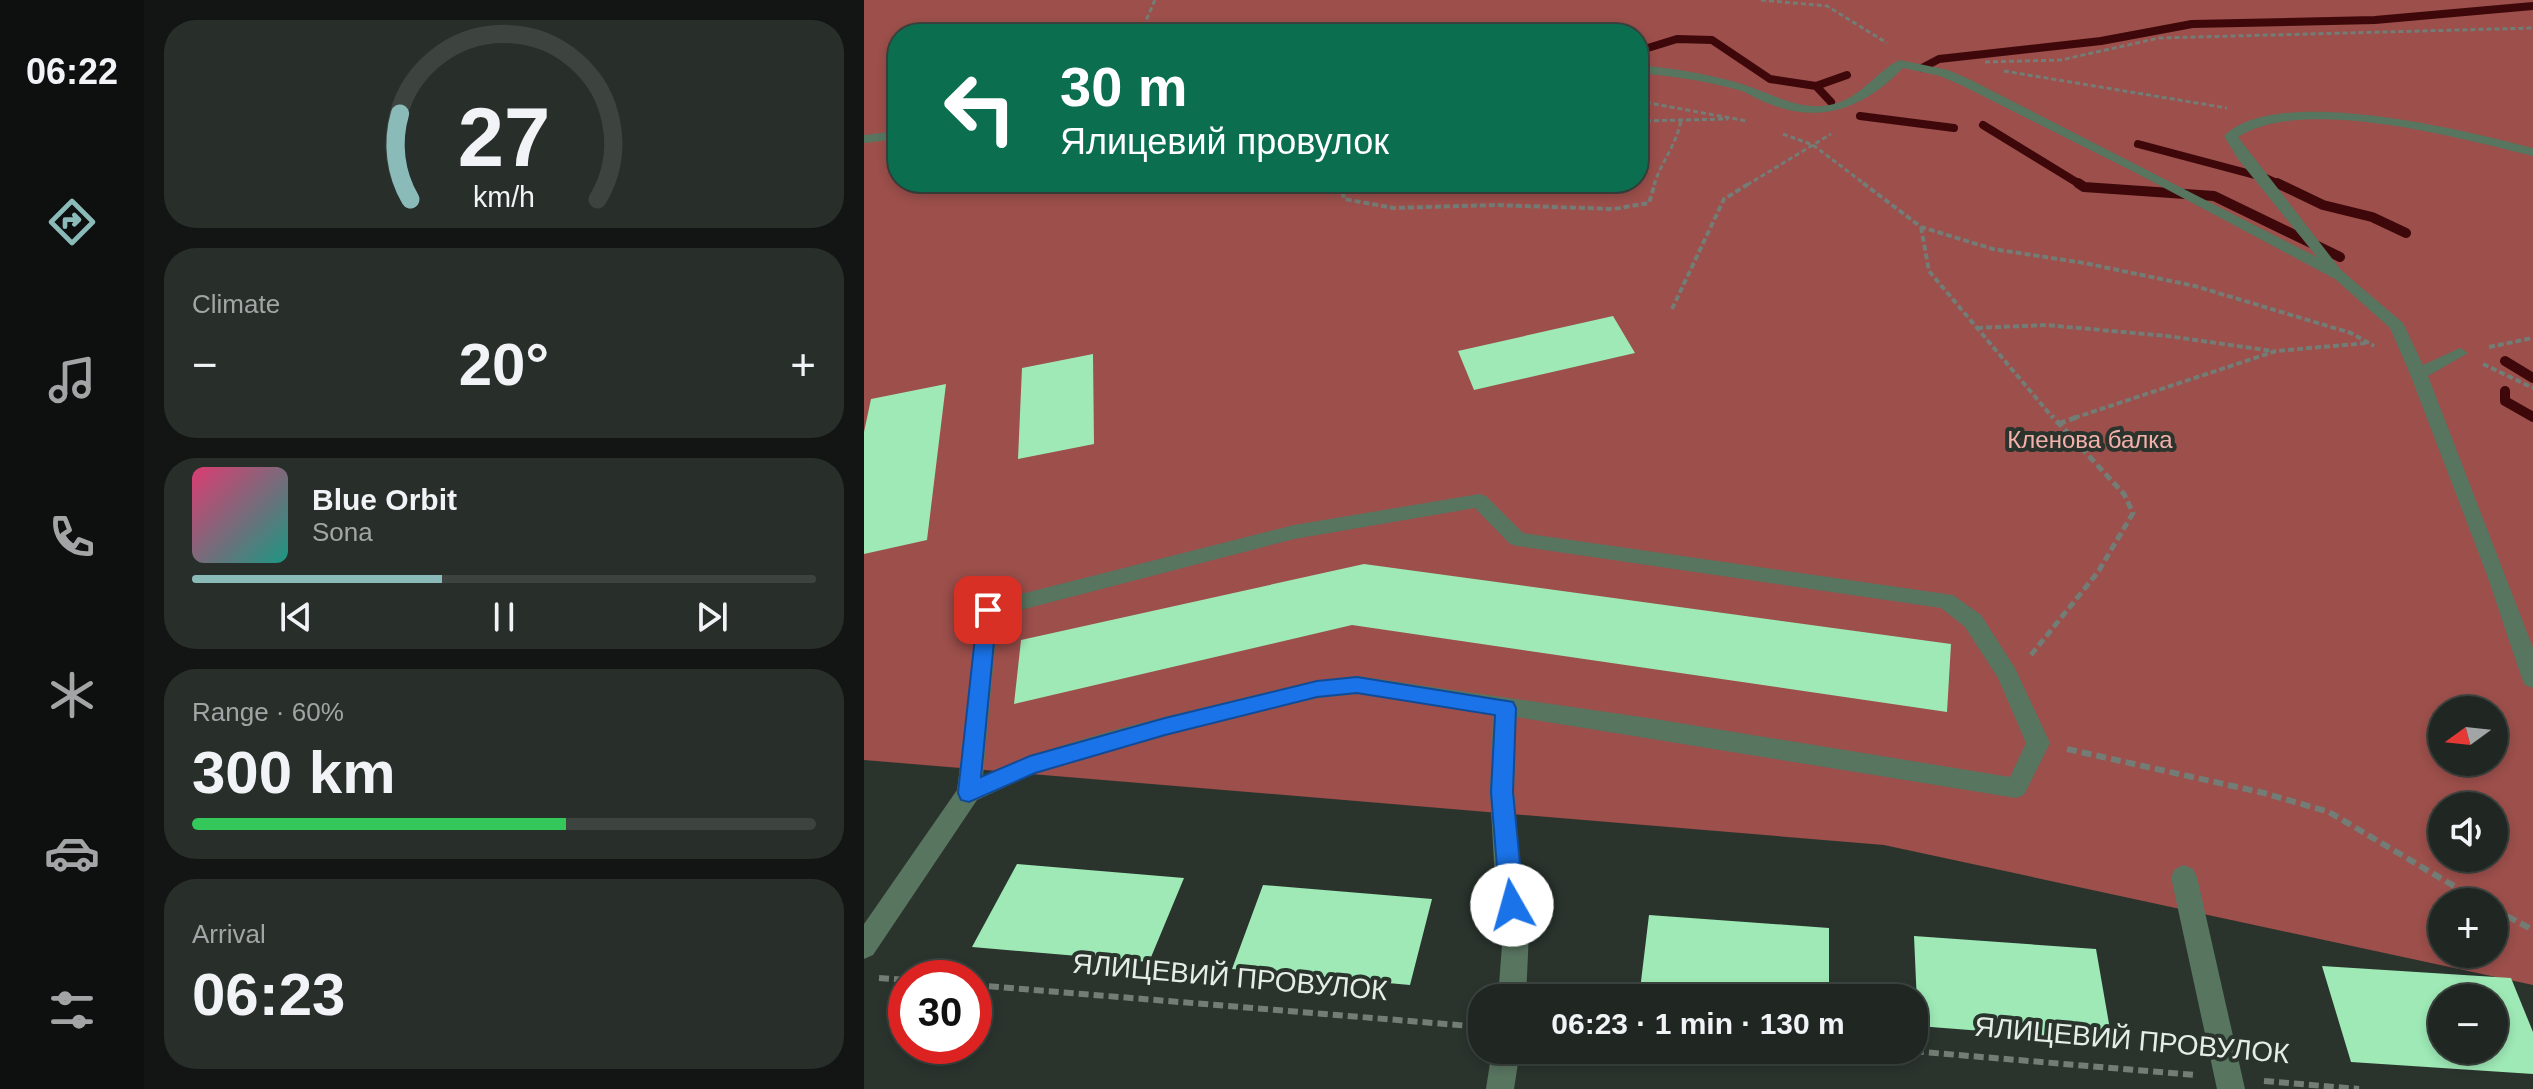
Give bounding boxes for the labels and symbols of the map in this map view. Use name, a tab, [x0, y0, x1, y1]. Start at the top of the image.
park label: Кленова балка	[2007, 426, 2173, 453]
pin	[954, 576, 1022, 644]
north arrow	[2428, 696, 2508, 776]
position arrow	[1470, 863, 1554, 947]
street label: ЯЛИЦЕВИЙ ПРОВУЛОК	[1071, 948, 1389, 1006]
speed limit sign: 30	[888, 960, 992, 1064]
street label: ЯЛИЦЕВИЙ ПРОВУЛОК	[1973, 1011, 2291, 1069]

